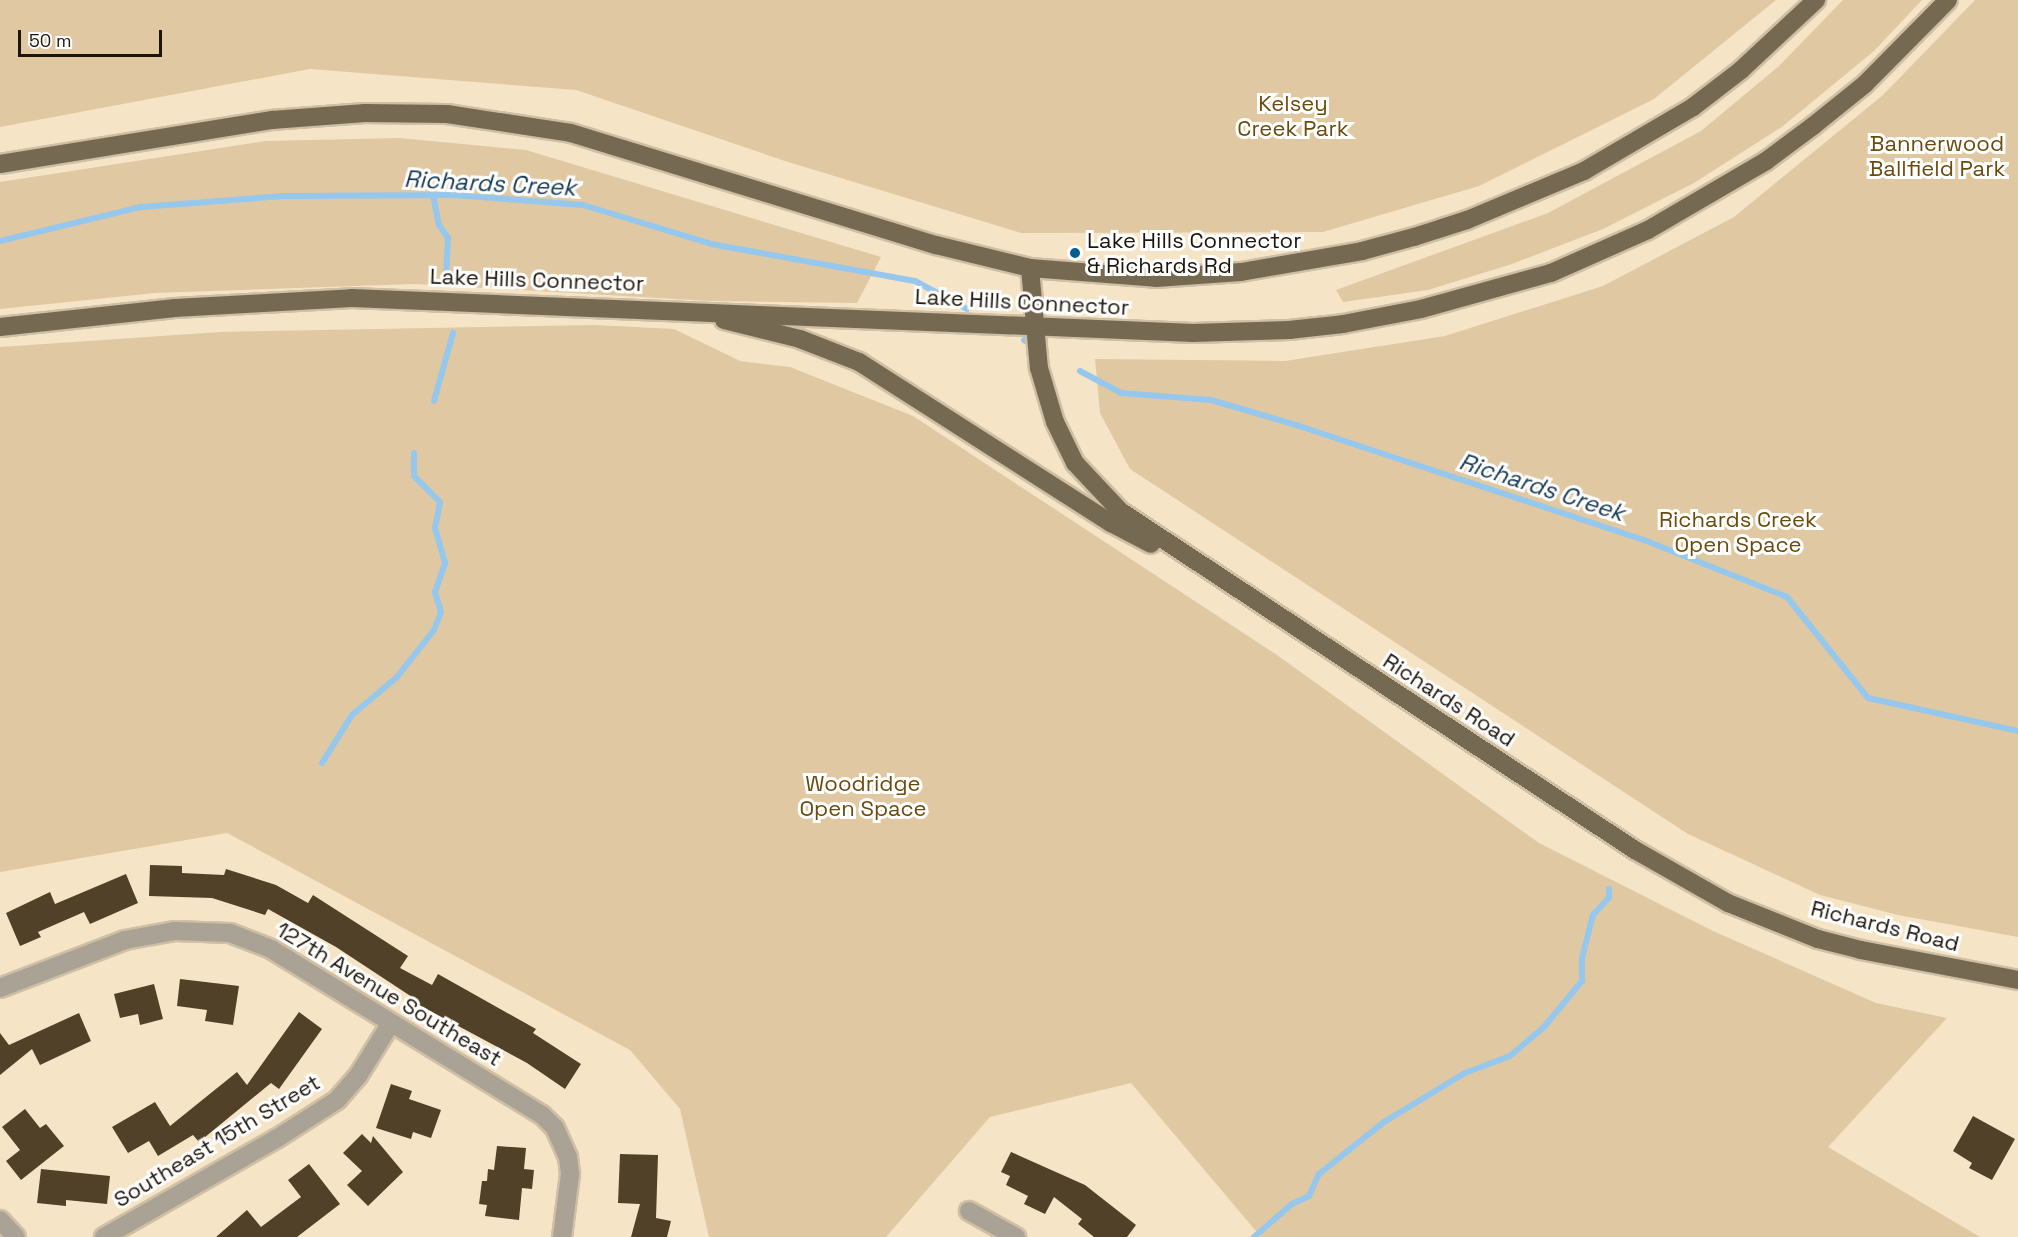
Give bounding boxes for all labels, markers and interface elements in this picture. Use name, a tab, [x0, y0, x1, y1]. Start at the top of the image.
scale bar	[21, 18, 165, 56]
text: 50 m	[29, 29, 71, 52]
park label: Kelsey Creek Park	[1237, 90, 1349, 142]
park label: Bannerwood Ballfield Park	[1869, 130, 2005, 182]
water label: Richards Creek	[403, 164, 577, 202]
place label: Lake Hills Connector & Richards Rd	[1087, 227, 1301, 278]
marker: Lake Hills Connector & Richards Rd	[1068, 246, 1082, 260]
street label: Lake Hills Connector	[429, 263, 645, 297]
street label: Lake Hills Connector	[914, 283, 1130, 321]
water label: Richards Creek	[1456, 447, 1628, 527]
park label: Richards Creek Open Space	[1659, 506, 1817, 558]
street label: Richards Road	[1378, 648, 1520, 752]
park label: Woodridge Open Space	[799, 770, 927, 822]
street label: Richards Road	[1808, 895, 1962, 957]
street label: 127th Avenue Southeast	[271, 916, 507, 1072]
street label: Southeast 15th Street	[109, 1069, 325, 1213]

